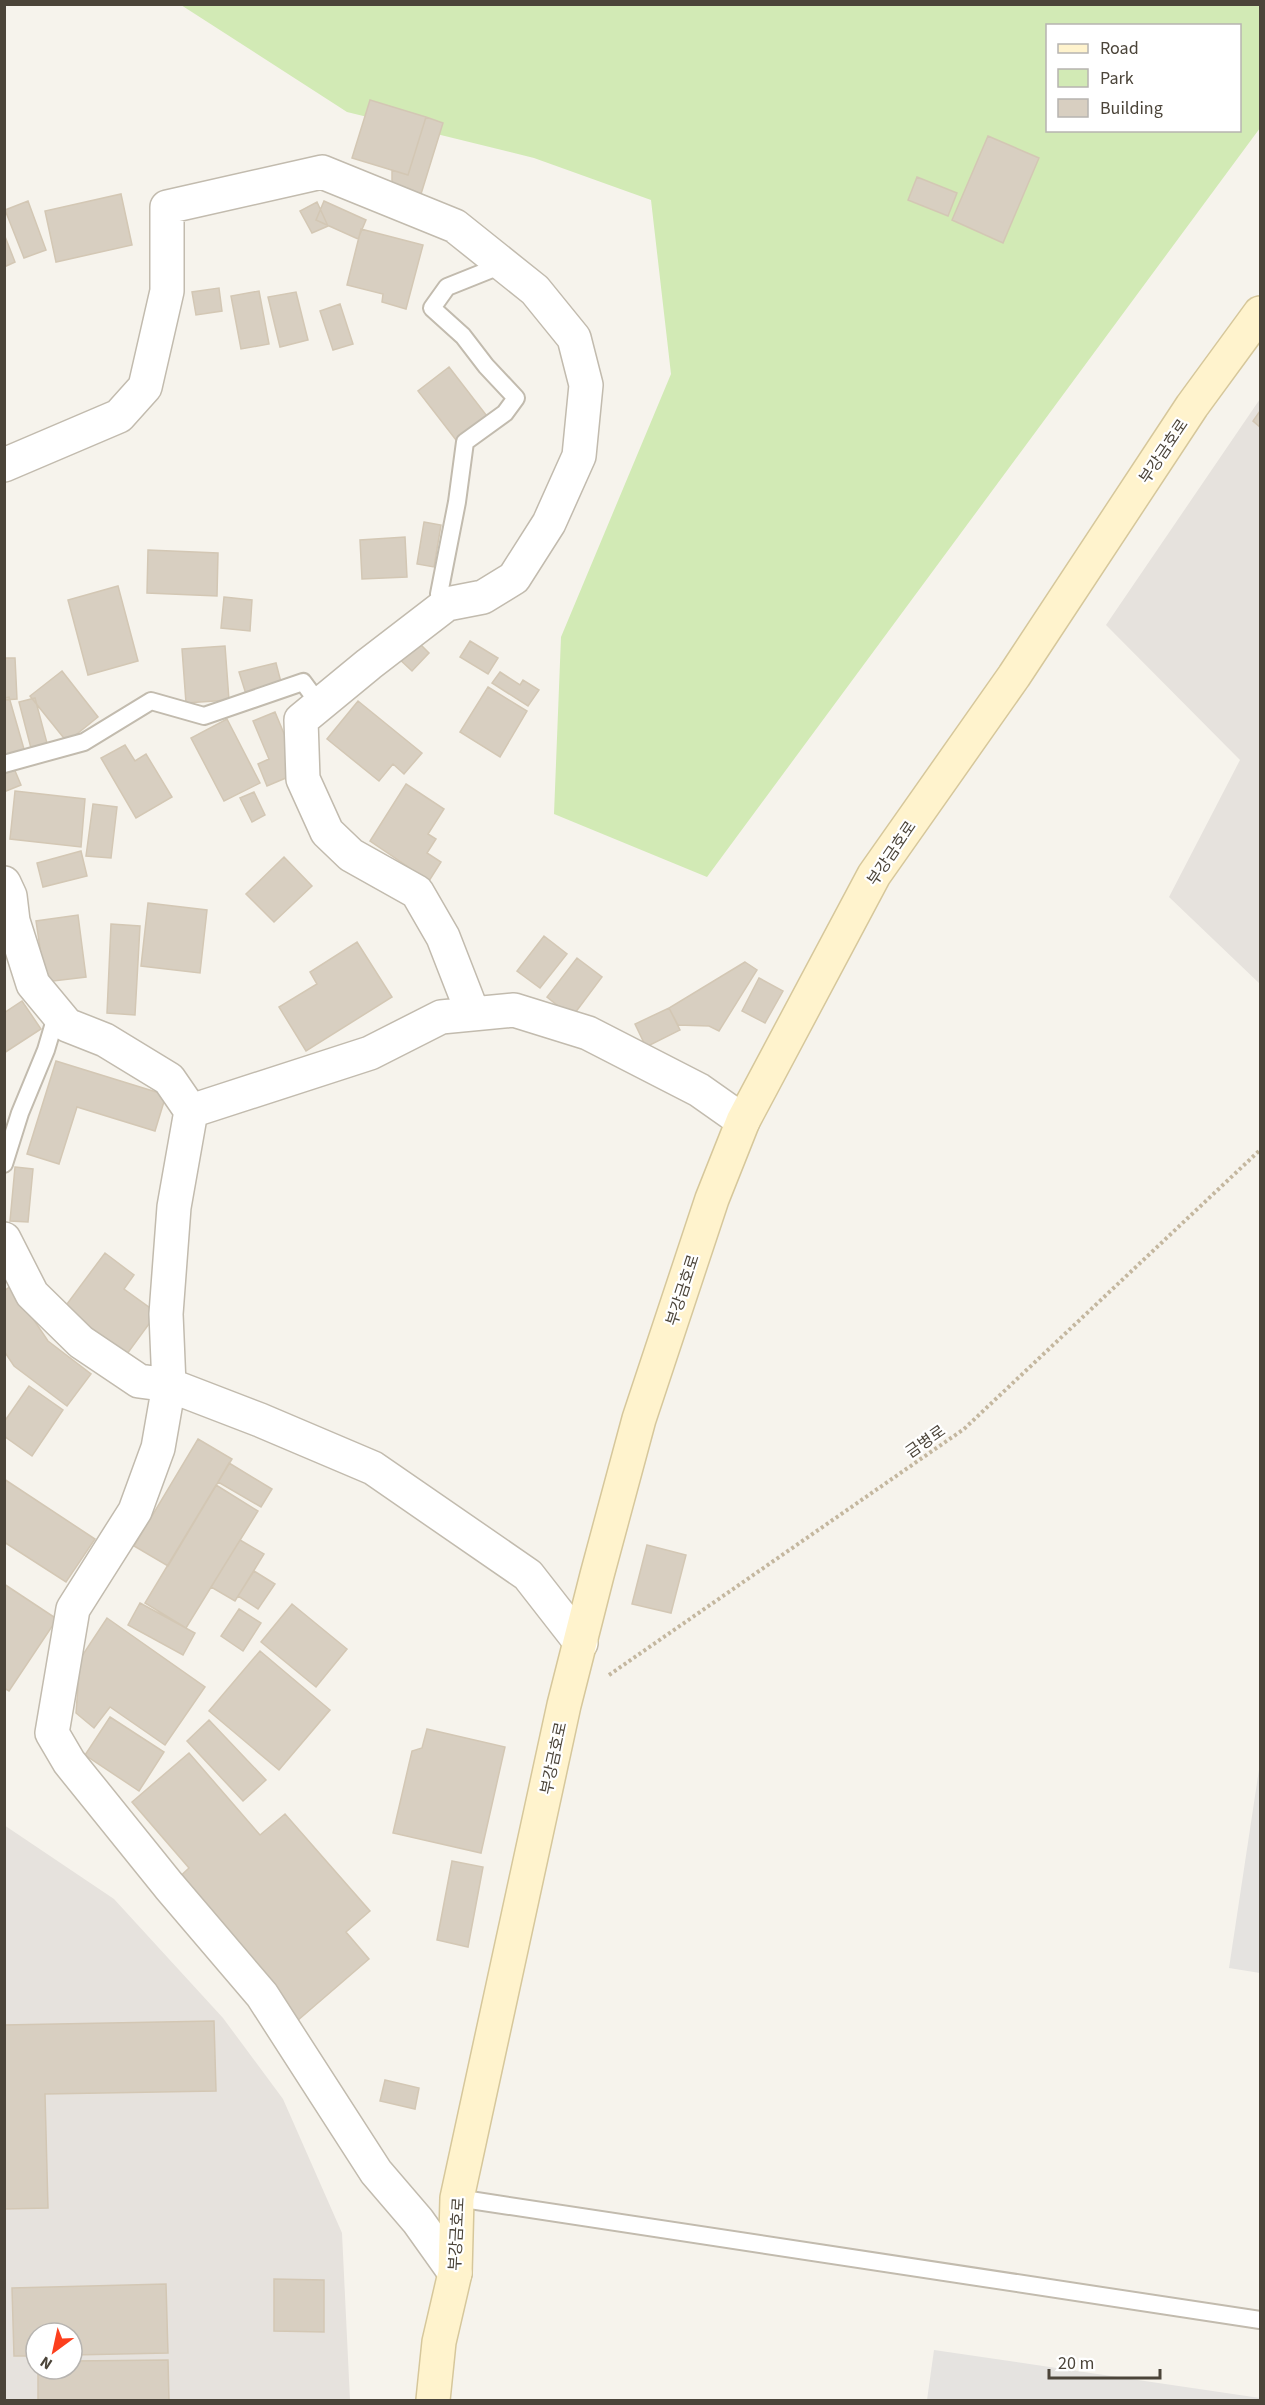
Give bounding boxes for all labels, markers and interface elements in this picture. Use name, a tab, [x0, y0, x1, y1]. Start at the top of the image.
legend	[1046, 24, 1241, 132]
text: Road	[1100, 36, 1139, 61]
text: Park	[1100, 66, 1134, 91]
text: Building	[1100, 96, 1163, 121]
street label: 부강금호로	[1134, 415, 1194, 488]
street label: 부강금호로	[862, 817, 922, 890]
street label: 부강금호로	[661, 1252, 705, 1329]
street label: 금병로	[901, 1420, 950, 1463]
street label: 부강금호로	[536, 1720, 572, 1796]
street label: 부강금호로	[444, 2196, 470, 2271]
north arrow	[24, 2321, 84, 2381]
scale bar	[1049, 2342, 1160, 2380]
text: N	[36, 2351, 57, 2375]
text: 20 m	[1058, 2351, 1094, 2376]

